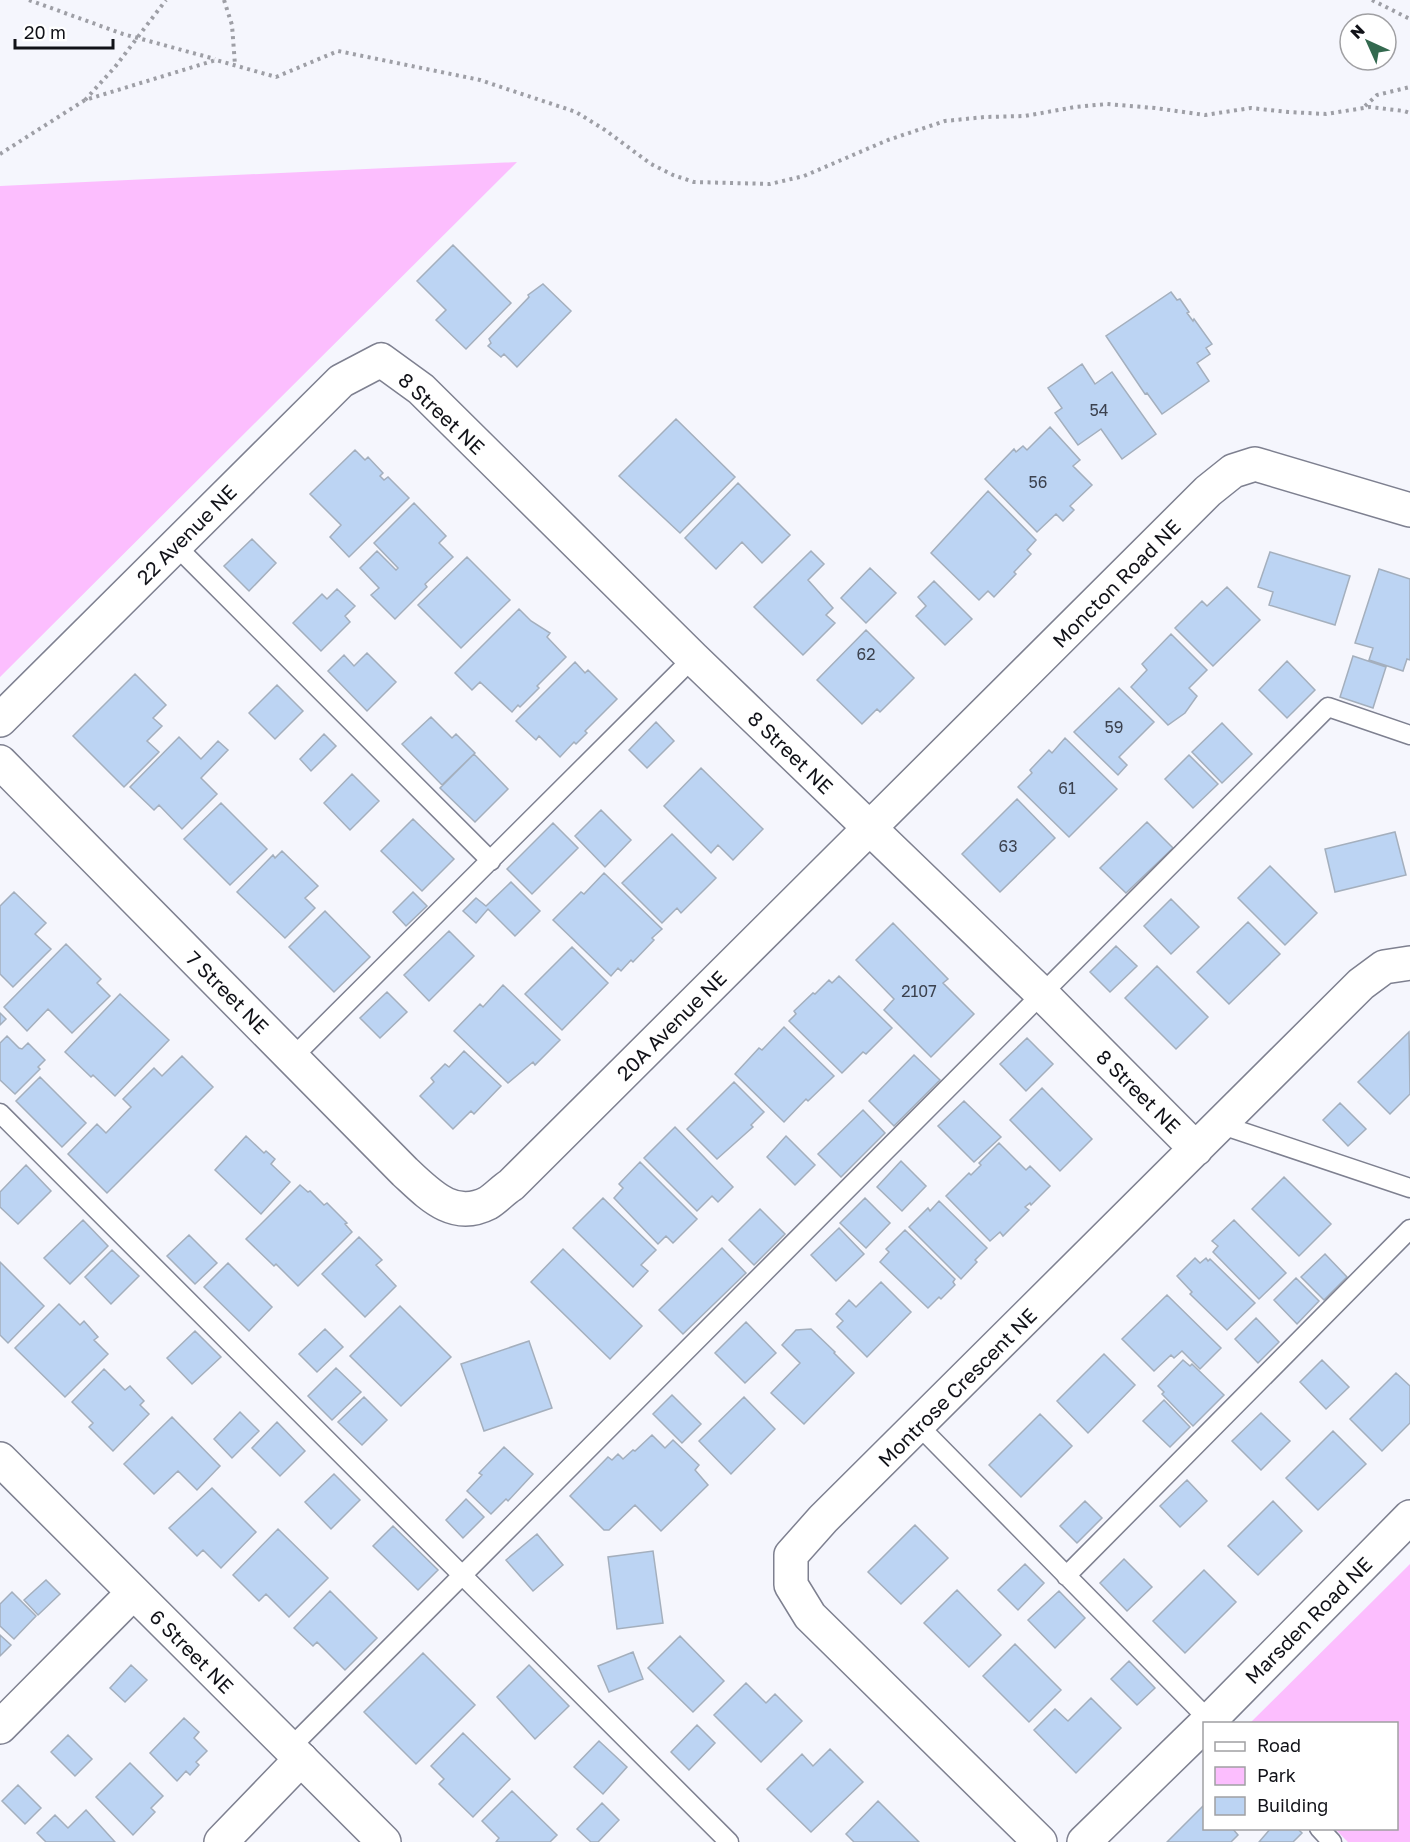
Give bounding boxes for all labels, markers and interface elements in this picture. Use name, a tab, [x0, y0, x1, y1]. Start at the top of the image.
scale bar	[15, 12, 112, 50]
north arrow	[1338, 12, 1398, 72]
text: N	[1346, 20, 1369, 43]
text: 20 m	[24, 21, 66, 43]
street label: 8 Street NE	[394, 367, 490, 459]
house number: 54	[1089, 400, 1109, 420]
house number: 56	[1029, 472, 1047, 492]
street label: 22 Avenue NE	[131, 479, 241, 589]
street label: Moncton Road NE	[1047, 514, 1185, 652]
house number: 62	[857, 644, 875, 664]
street label: 8 Street NE	[744, 706, 838, 798]
house number: 59	[1105, 717, 1123, 737]
house number: 61	[1058, 778, 1076, 798]
house number: 63	[998, 836, 1018, 856]
street label: 7 Street NE	[182, 946, 274, 1038]
street label: 20A Avenue NE	[611, 965, 731, 1085]
house number: 2107	[901, 981, 937, 1001]
street label: 8 Street NE	[1092, 1044, 1186, 1138]
street label: Montrose Crescent NE	[873, 1303, 1041, 1471]
street label: Marsden Road NE	[1240, 1552, 1376, 1688]
street label: 6 Street NE	[145, 1604, 239, 1698]
legend	[1203, 1722, 1398, 1830]
text: Road	[1257, 1734, 1301, 1756]
text: Park	[1257, 1764, 1296, 1786]
text: Building	[1257, 1794, 1328, 1816]

